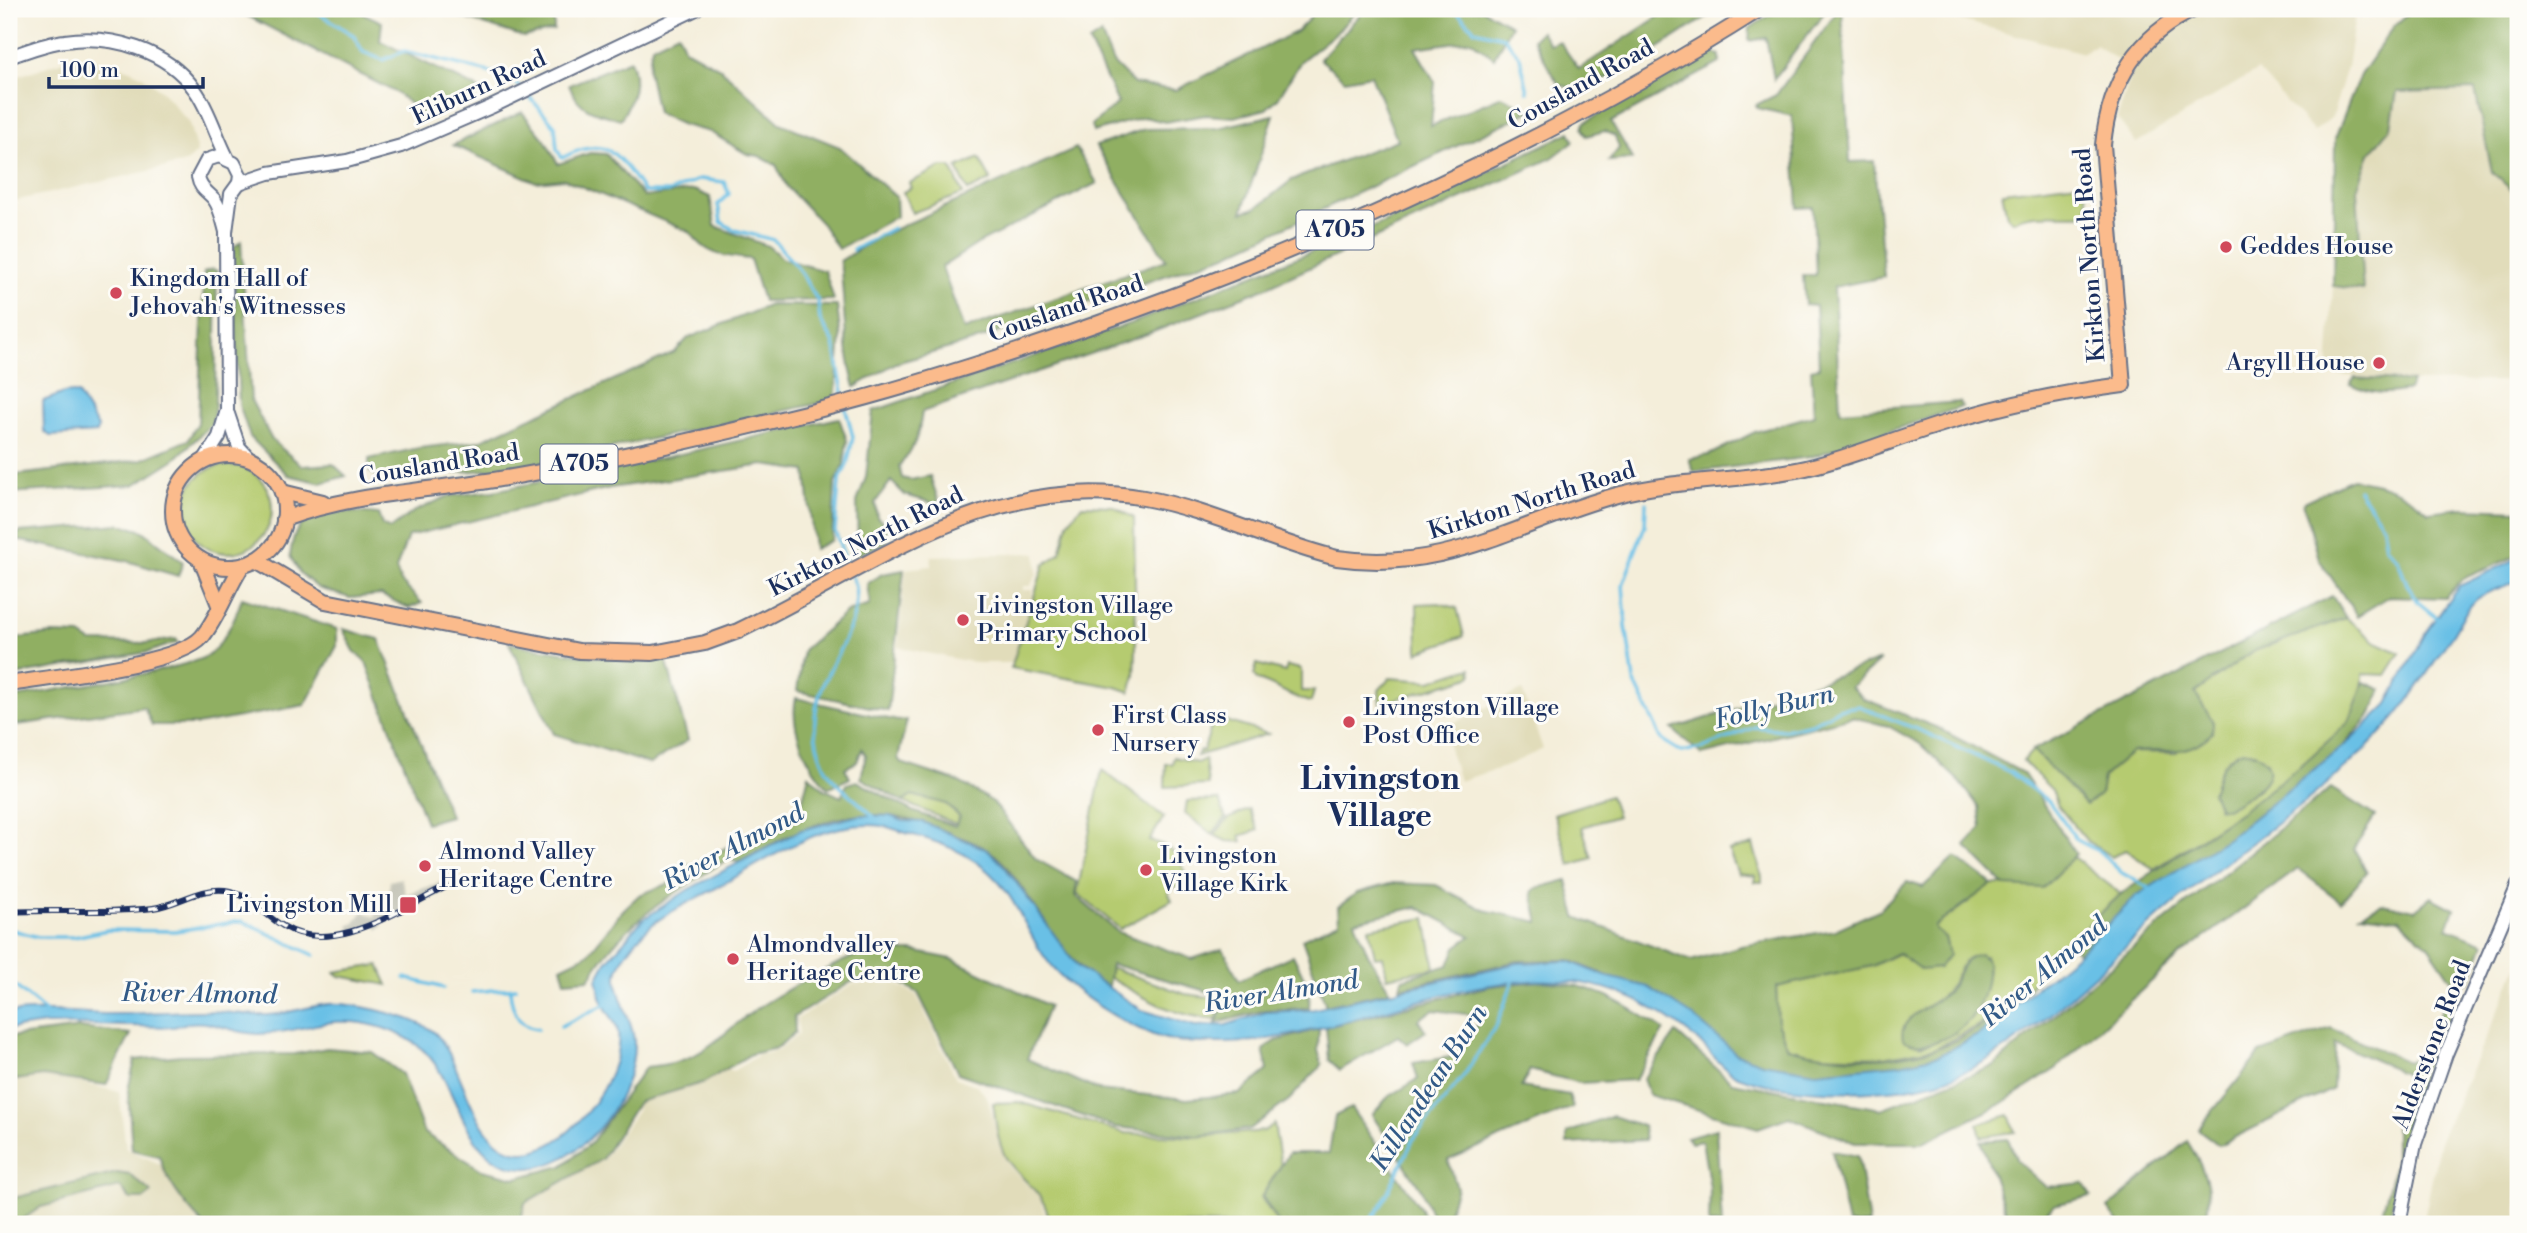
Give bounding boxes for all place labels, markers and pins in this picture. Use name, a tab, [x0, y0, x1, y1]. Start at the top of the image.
place label: Geddes House	[2240, 232, 2394, 262]
marker: Geddes House	[2218, 239, 2234, 255]
place label: Kingdom Hall of Jehovah's Witnesses	[129, 264, 346, 322]
marker: Kingdom Hall of Jehovah's Witnesses	[108, 285, 124, 301]
place label: Argyll House	[2225, 348, 2365, 378]
marker: Argyll House	[2371, 355, 2387, 371]
place label: Livingston Village Primary School	[977, 591, 1173, 649]
marker: Livingston Village Primary School	[955, 612, 971, 628]
place label: Livingston Village Post Office	[1363, 693, 1559, 751]
place label: First Class Nursery	[1112, 701, 1227, 759]
marker: Livingston Village Post Office	[1341, 714, 1357, 730]
marker: First Class Nursery	[1090, 722, 1106, 738]
place label: Almond Valley Heritage Centre	[438, 837, 613, 895]
place label: Livingston Village Kirk	[1159, 841, 1289, 899]
marker: Almond Valley Heritage Centre	[417, 858, 433, 874]
marker: Livingston Village Kirk	[1138, 862, 1154, 878]
place label: Livingston Mill	[227, 890, 392, 920]
marker: Livingston Mill	[398, 895, 418, 915]
place label: Almondvalley Heritage Centre	[746, 930, 921, 988]
marker: Almondvalley Heritage Centre	[725, 951, 741, 967]

